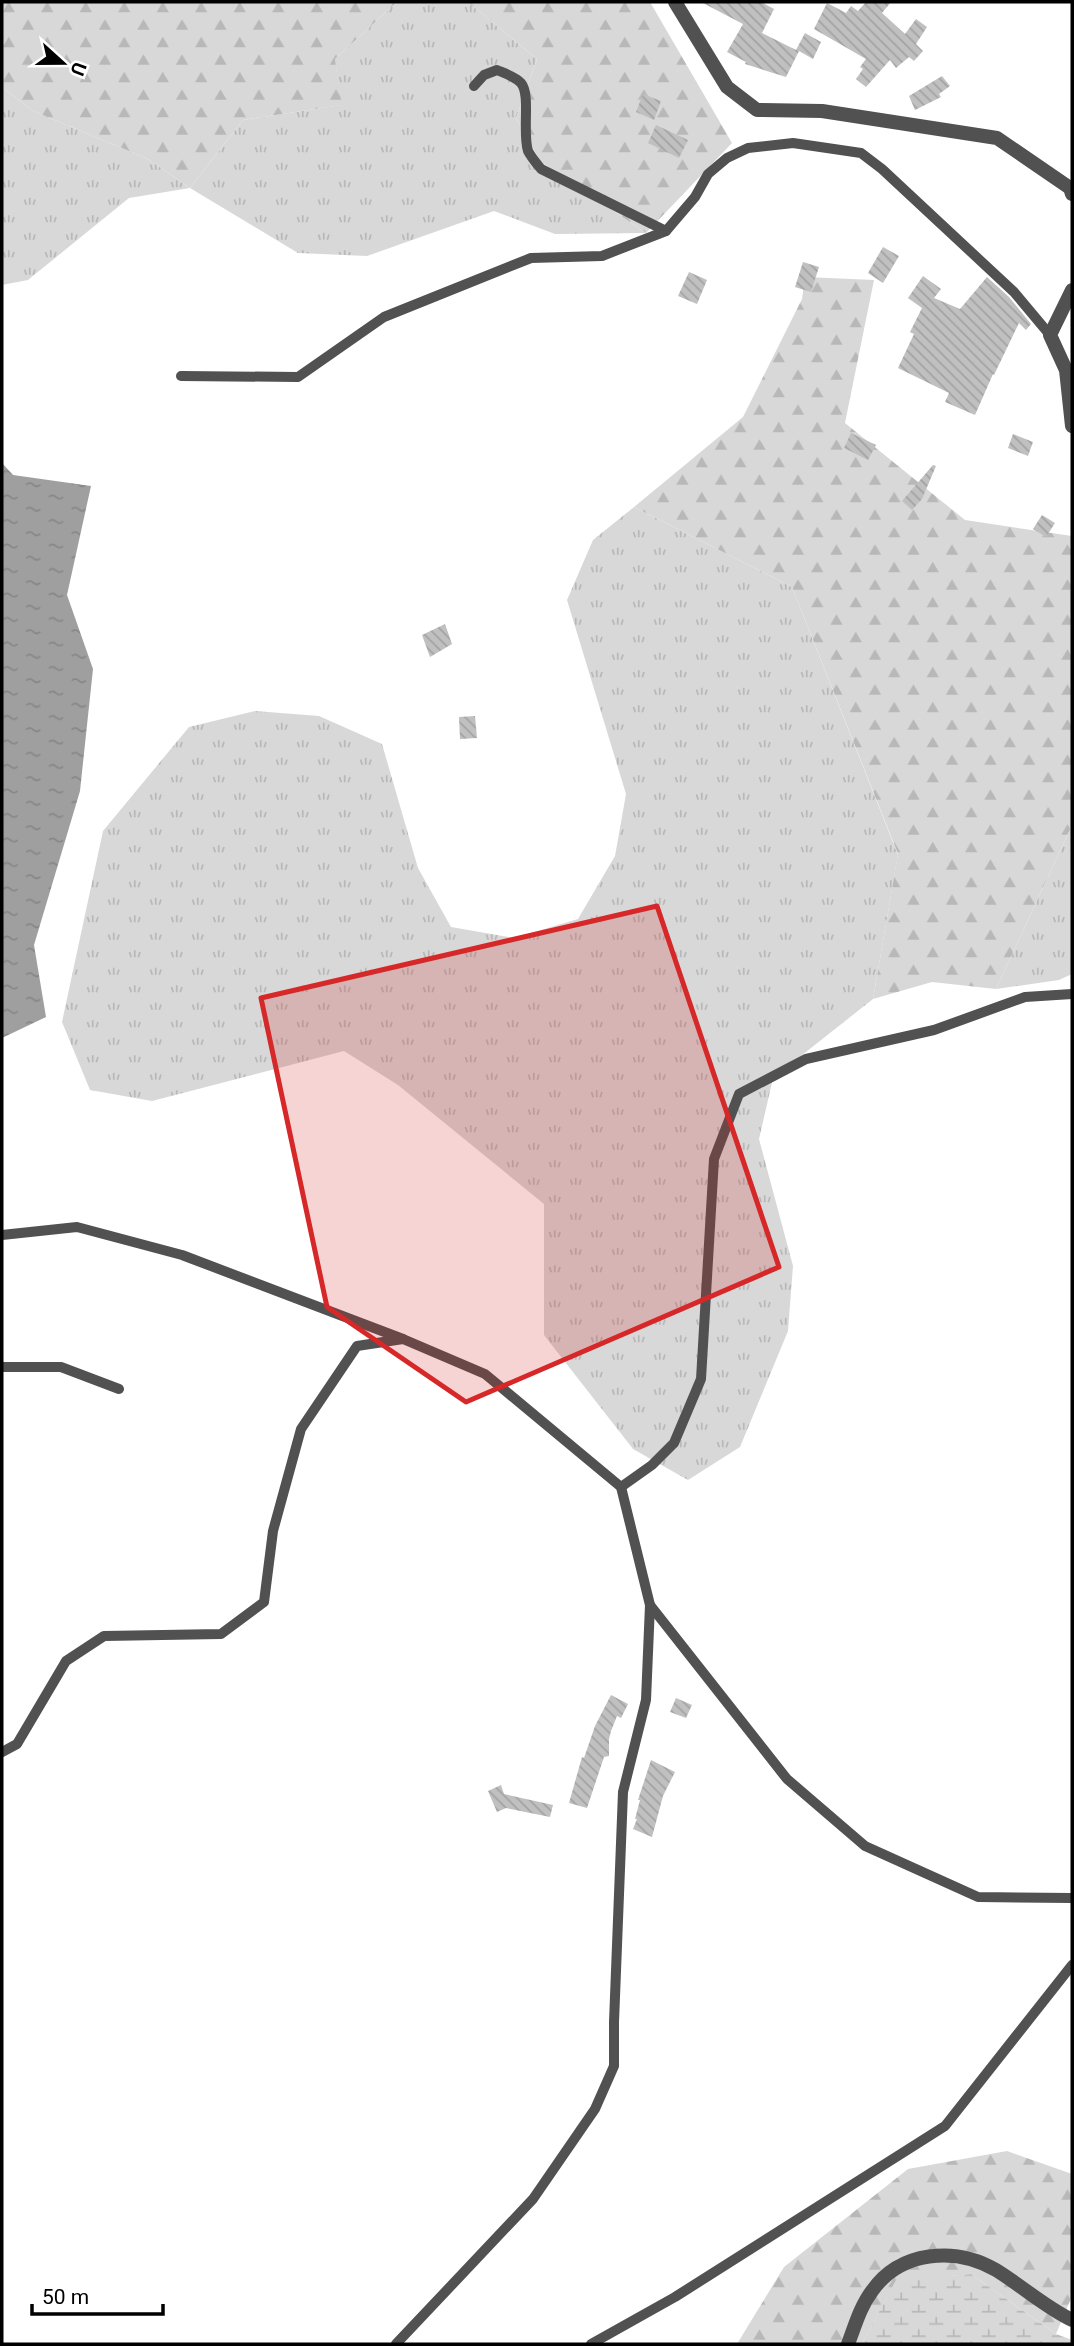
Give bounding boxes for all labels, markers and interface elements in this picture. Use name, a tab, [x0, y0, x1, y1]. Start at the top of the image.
north arrow	[28, 28, 98, 98]
text: U	[65, 59, 91, 79]
scale bar	[32, 2272, 163, 2316]
text: 50 m	[42, 2285, 89, 2309]

